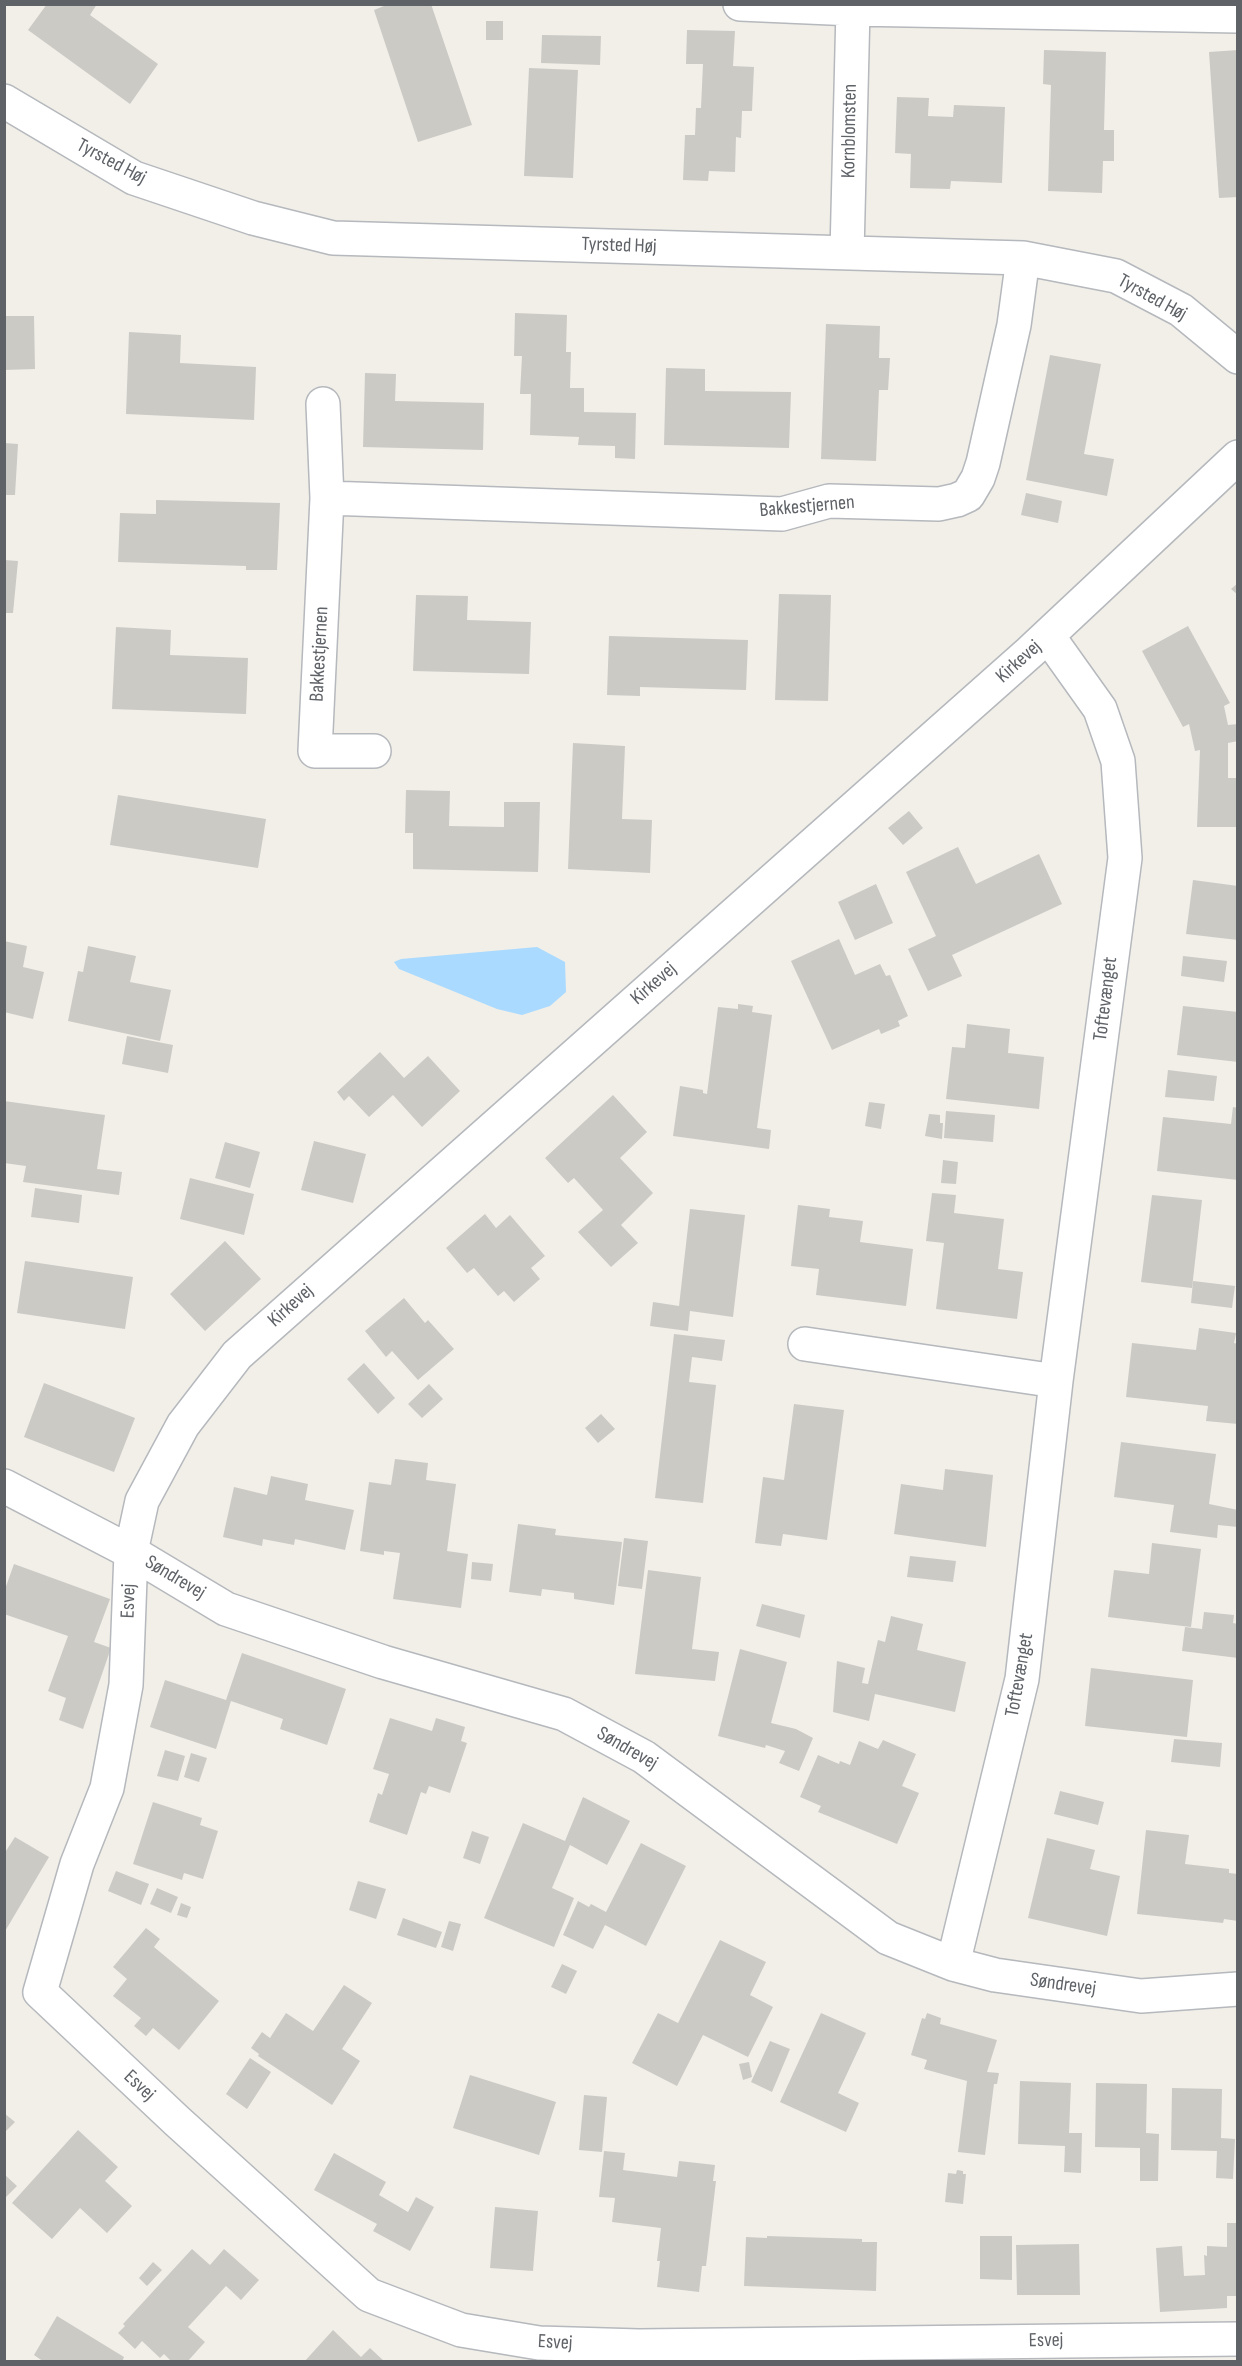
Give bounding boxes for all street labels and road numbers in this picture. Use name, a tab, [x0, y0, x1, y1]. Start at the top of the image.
street label: Kornblomsten	[837, 84, 863, 178]
street label: Tyrsted Høj	[72, 134, 150, 190]
street label: Tyrsted Høj	[581, 233, 657, 259]
street label: Tyrsted Høj	[1113, 269, 1191, 327]
street label: Bakkestjernen	[758, 491, 856, 523]
street label: Bakkestjernen	[306, 606, 334, 702]
street label: Kirkevej	[991, 635, 1047, 689]
street label: Toftevænget	[1089, 956, 1123, 1042]
street label: Kirkevej	[626, 958, 682, 1010]
street label: Kirkevej	[263, 1279, 319, 1333]
street label: Søndrevej	[140, 1551, 210, 1605]
street label: Esvej	[116, 1583, 142, 1619]
street label: Toftevænget	[1001, 1631, 1039, 1719]
street label: Søndrevej	[592, 1722, 662, 1776]
street label: Søndrevej	[1029, 1969, 1097, 2001]
street label: Esvej	[118, 2065, 160, 2107]
street label: Esvej	[1029, 2329, 1063, 2353]
street label: Esvej	[537, 2330, 573, 2356]

